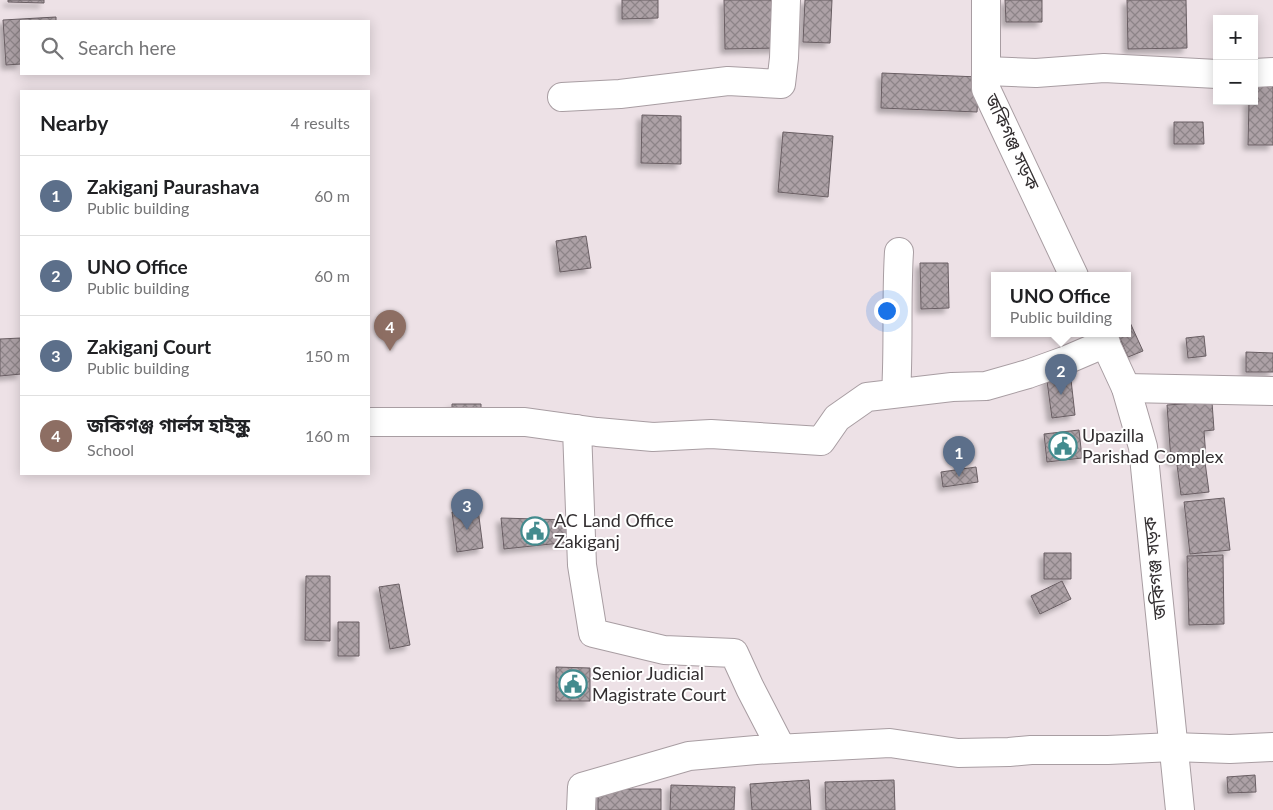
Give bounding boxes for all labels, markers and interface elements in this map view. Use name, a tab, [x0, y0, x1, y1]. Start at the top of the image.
map controls	[1213, 15, 1258, 105]
button: +	[1213, 15, 1258, 60]
search box	[20, 20, 370, 75]
icon: search	[38, 34, 66, 62]
text: Search here	[78, 36, 176, 59]
button: −	[1213, 60, 1258, 105]
street label: জকিগঞ্জ সড়ক	[981, 89, 1045, 193]
text: Nearby	[40, 110, 108, 135]
text: 4 results	[290, 113, 350, 132]
text: Zakiganj Paurashava	[87, 175, 259, 198]
text: 1	[51, 186, 61, 205]
text: 60 m	[314, 186, 350, 205]
text: Public building	[87, 198, 189, 217]
text: UNO Office	[87, 255, 188, 278]
text: 2	[51, 266, 61, 285]
text: 60 m	[314, 266, 350, 285]
popup	[991, 272, 1131, 337]
text: Public building	[87, 278, 189, 297]
text: UNO Office	[1010, 284, 1111, 307]
your location	[874, 298, 900, 324]
text: Public building	[1010, 307, 1112, 326]
pin: 4	[374, 310, 406, 351]
text: Zakiganj Court	[87, 335, 211, 358]
text: 3	[51, 346, 61, 365]
text: 150 m	[305, 346, 350, 365]
pin: 2	[1045, 354, 1077, 395]
text: Public building	[87, 358, 189, 377]
text: জকিগঞ্জ গার্লস হাইস্কুল	[87, 413, 250, 436]
place label: Upazilla Parishad Complex	[1082, 424, 1223, 467]
text: 4	[51, 426, 61, 445]
text: 160 m	[305, 426, 350, 445]
public building icon: Upazilla Parishad Complex	[1048, 431, 1078, 461]
pin: 1	[943, 436, 975, 477]
text: School	[87, 440, 134, 459]
pin: 3	[451, 489, 483, 530]
place label: AC Land Office Zakiganj	[554, 509, 674, 552]
street label: জকিগঞ্জ সড়ক	[1138, 515, 1170, 622]
public building icon: AC Land Office Zakiganj	[520, 516, 550, 546]
place label: Senior Judicial Magistrate Court	[592, 662, 727, 705]
public building icon: Senior Judicial Magistrate Court	[558, 669, 588, 699]

